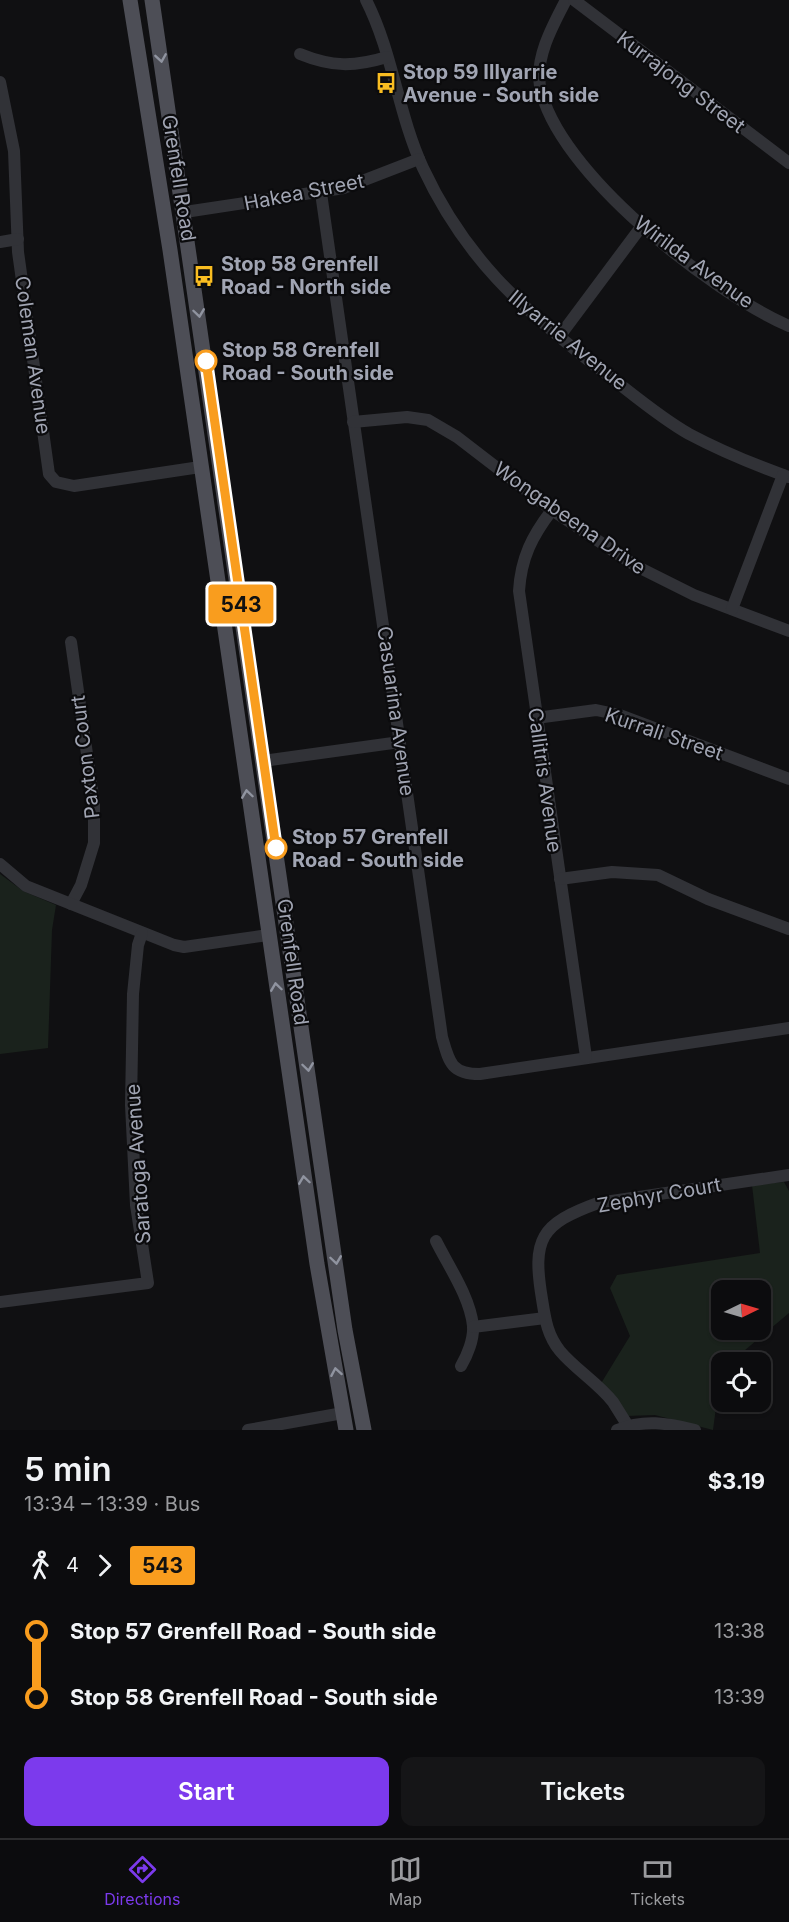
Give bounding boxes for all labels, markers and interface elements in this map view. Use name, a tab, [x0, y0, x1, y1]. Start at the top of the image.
street label: Kurrajong Street	[612, 26, 750, 138]
one-way arrow	[155, 53, 167, 62]
place label: Stop 59 Illyarrie Avenue - South side	[403, 60, 599, 107]
bus stop icon: Stop 59 Illyarrie Avenue - South side	[374, 71, 398, 95]
street label: Grenfell Road	[157, 113, 201, 243]
street label: Hakea Street	[242, 169, 366, 215]
street label: Wirilda Avenue	[630, 211, 758, 313]
place label: Stop 58 Grenfell Road - North side	[221, 252, 391, 299]
bus stop icon: Stop 58 Grenfell Road - North side	[192, 264, 216, 288]
street label: Coleman Avenue	[10, 274, 56, 436]
street label: Illyarrie Avenue	[504, 285, 632, 395]
one-way arrow	[192, 308, 204, 318]
place label: Stop 58 Grenfell Road - South side	[222, 338, 394, 385]
marker: Stop 58 Grenfell Road - South side	[195, 350, 217, 372]
street label: Wongabeena Drive	[489, 457, 651, 579]
line badge: 543	[206, 584, 276, 624]
text: 543	[220, 592, 262, 617]
street label: Casuarina Avenue	[372, 625, 420, 797]
street label: Paxton Court	[65, 694, 104, 820]
street label: Kurrali Street	[602, 703, 726, 766]
street label: Callitris Avenue	[523, 706, 567, 854]
one-way arrow	[241, 790, 253, 799]
place label: Stop 57 Grenfell Road - South side	[292, 825, 464, 872]
marker: Stop 57 Grenfell Road - South side	[265, 837, 287, 859]
street label: Grenfell Road	[272, 897, 314, 1027]
one-way arrow	[270, 983, 282, 992]
one-way arrow	[301, 1063, 313, 1072]
street label: Saratoga Avenue	[120, 1083, 156, 1245]
street label: Zephyr Court	[595, 1172, 723, 1218]
one-way arrow	[299, 1175, 311, 1185]
one-way arrow	[329, 1256, 341, 1265]
north arrow	[711, 1280, 771, 1340]
map controls	[711, 1280, 771, 1412]
button: locate	[711, 1352, 771, 1412]
one-way arrow	[330, 1368, 343, 1378]
text: 5 min	[24, 1449, 112, 1489]
text: $3.19	[708, 1468, 765, 1494]
text: 13:34 – 13:39 · Bus	[24, 1492, 200, 1516]
icon: walk	[24, 1549, 57, 1582]
icon: forward	[88, 1549, 121, 1582]
text: 4	[66, 1553, 79, 1577]
text: 543	[142, 1553, 183, 1578]
text: Stop 57 Grenfell Road - South side	[70, 1618, 436, 1644]
text: 13:38	[714, 1619, 765, 1643]
text: Stop 58 Grenfell Road - South side	[70, 1684, 438, 1710]
text: 13:39	[714, 1685, 765, 1709]
button: Start	[24, 1757, 389, 1826]
button: Tickets	[401, 1757, 765, 1826]
tab: Directions	[104, 1853, 180, 1909]
tab: Map	[389, 1853, 422, 1909]
tab: Tickets	[630, 1853, 685, 1909]

